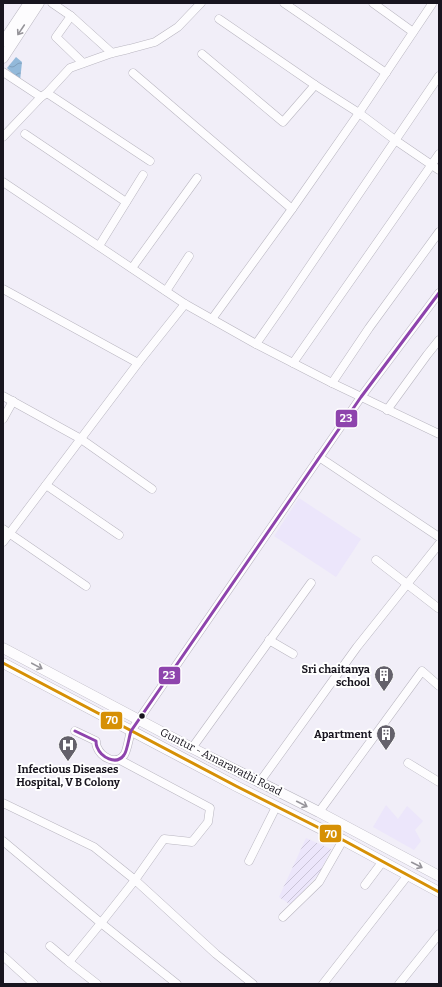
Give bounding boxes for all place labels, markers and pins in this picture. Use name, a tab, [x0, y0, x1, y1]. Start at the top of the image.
place label: Sri chaitanya school	[302, 663, 371, 689]
building icon: Sri chaitanya school	[373, 664, 395, 692]
unlabelled marker	[137, 711, 147, 721]
building icon: Apartment	[375, 723, 397, 751]
place label: Apartment	[314, 728, 373, 741]
hospital icon: Infectious Diseases Hospital, V B Colony	[57, 734, 79, 762]
place label: Infectious Diseases Hospital, V B Colony	[16, 763, 121, 789]

